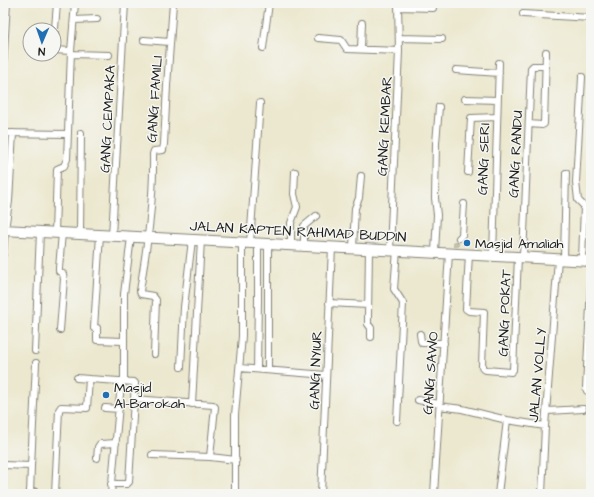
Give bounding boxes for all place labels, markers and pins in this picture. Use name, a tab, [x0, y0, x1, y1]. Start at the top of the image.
place label: Masjid Amaliah	[475, 234, 564, 254]
marker: Masjid Amaliah	[462, 238, 472, 248]
place label: Masjid Al-Barokah	[114, 378, 185, 414]
marker: Masjid Al-Barokah	[101, 390, 111, 400]

